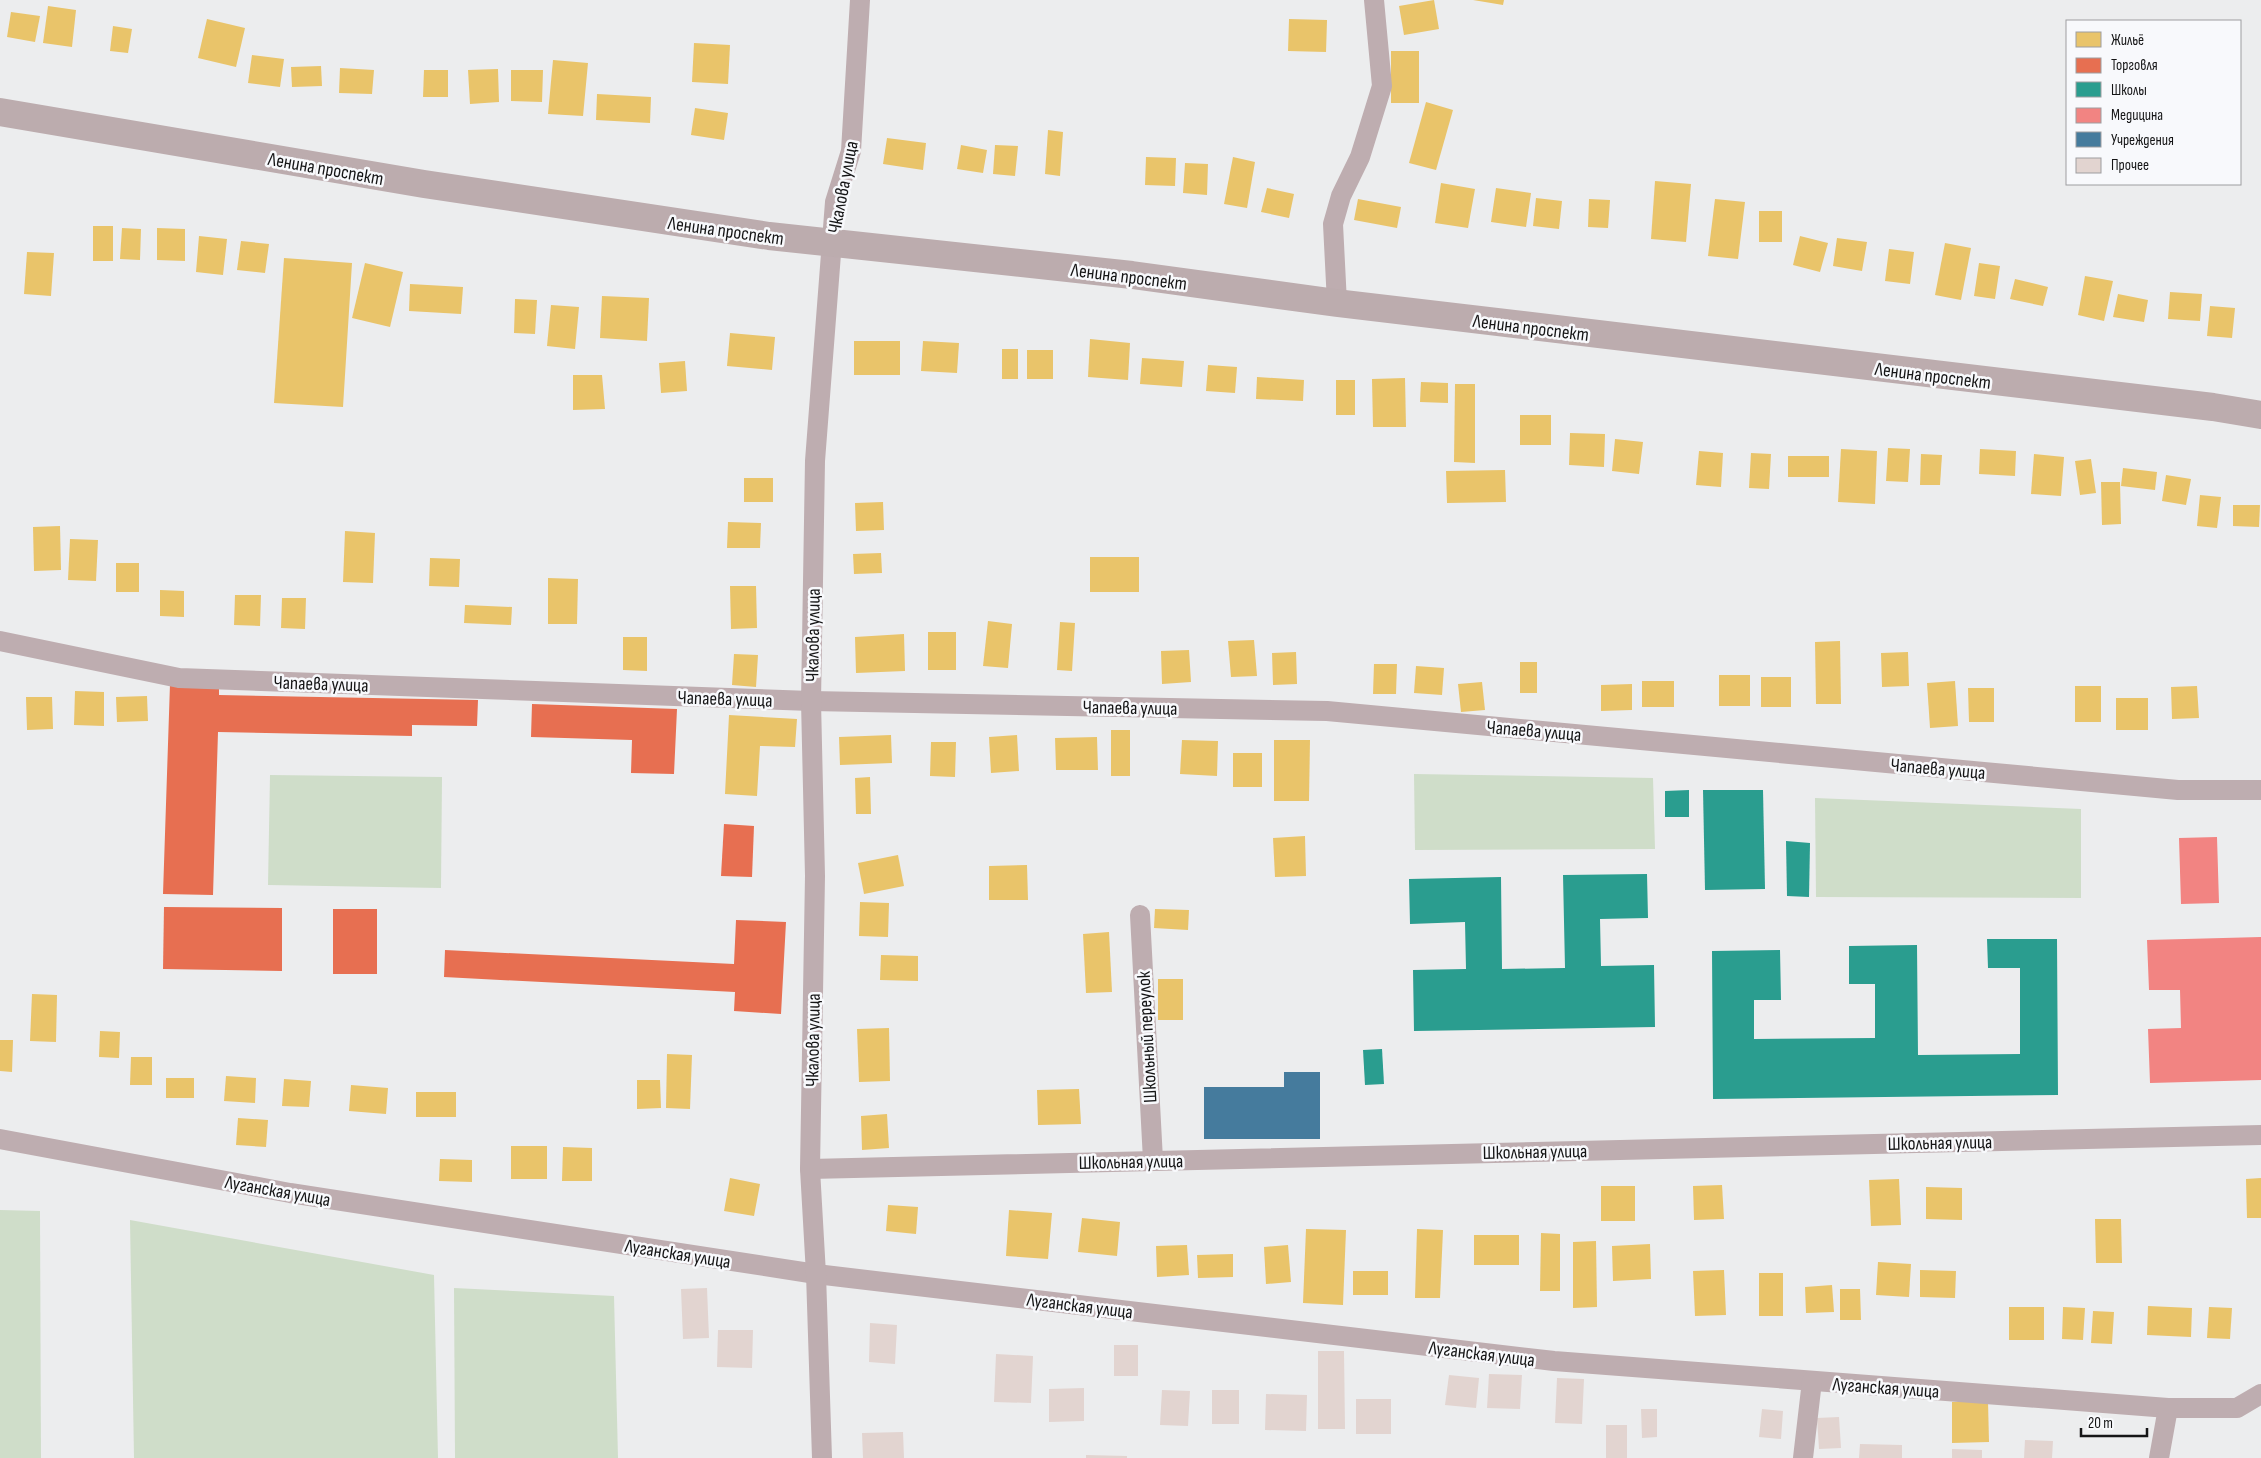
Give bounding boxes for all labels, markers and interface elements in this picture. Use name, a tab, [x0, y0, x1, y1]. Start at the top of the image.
legend	[2066, 20, 2241, 185]
text: Жильё	[2111, 31, 2144, 50]
text: Торговля	[2111, 56, 2158, 75]
text: Школы	[2111, 81, 2147, 100]
text: Медицина	[2111, 106, 2163, 125]
text: Учреждения	[2111, 131, 2174, 150]
street label: Чкалова улица	[823, 139, 864, 235]
street label: Ленина проспект	[265, 148, 385, 191]
text: Прочее	[2111, 156, 2149, 175]
street label: Ленина проспект	[665, 212, 785, 251]
street label: Ленина проспект	[1069, 259, 1188, 296]
street label: Ленина проспект	[1471, 310, 1590, 347]
street label: Ленина проспект	[1873, 358, 1992, 395]
street label: Чкалова улица	[801, 588, 826, 682]
street label: Чапаева улица	[273, 671, 369, 698]
street label: Чапаева улица	[677, 686, 773, 713]
street label: Чапаева улица	[1082, 696, 1178, 721]
street label: Чапаева улица	[1486, 716, 1582, 747]
street label: Чапаева улица	[1890, 754, 1986, 785]
street label: Школьный переулок	[1133, 970, 1162, 1103]
street label: Чкалова улица	[801, 993, 826, 1087]
street label: Школьная улица	[1888, 1131, 1993, 1156]
street label: Школьная улица	[1483, 1140, 1588, 1165]
street label: Школьная улица	[1079, 1150, 1184, 1175]
street label: Луганская улица	[222, 1171, 332, 1212]
street label: Луганская улица	[622, 1235, 732, 1274]
street label: Луганская улица	[1024, 1288, 1134, 1324]
street label: Луганская улица	[1426, 1336, 1536, 1372]
street label: Луганская улица	[1831, 1373, 1940, 1404]
scale bar	[2081, 1406, 2147, 1438]
text: 20 m	[2088, 1414, 2113, 1433]

